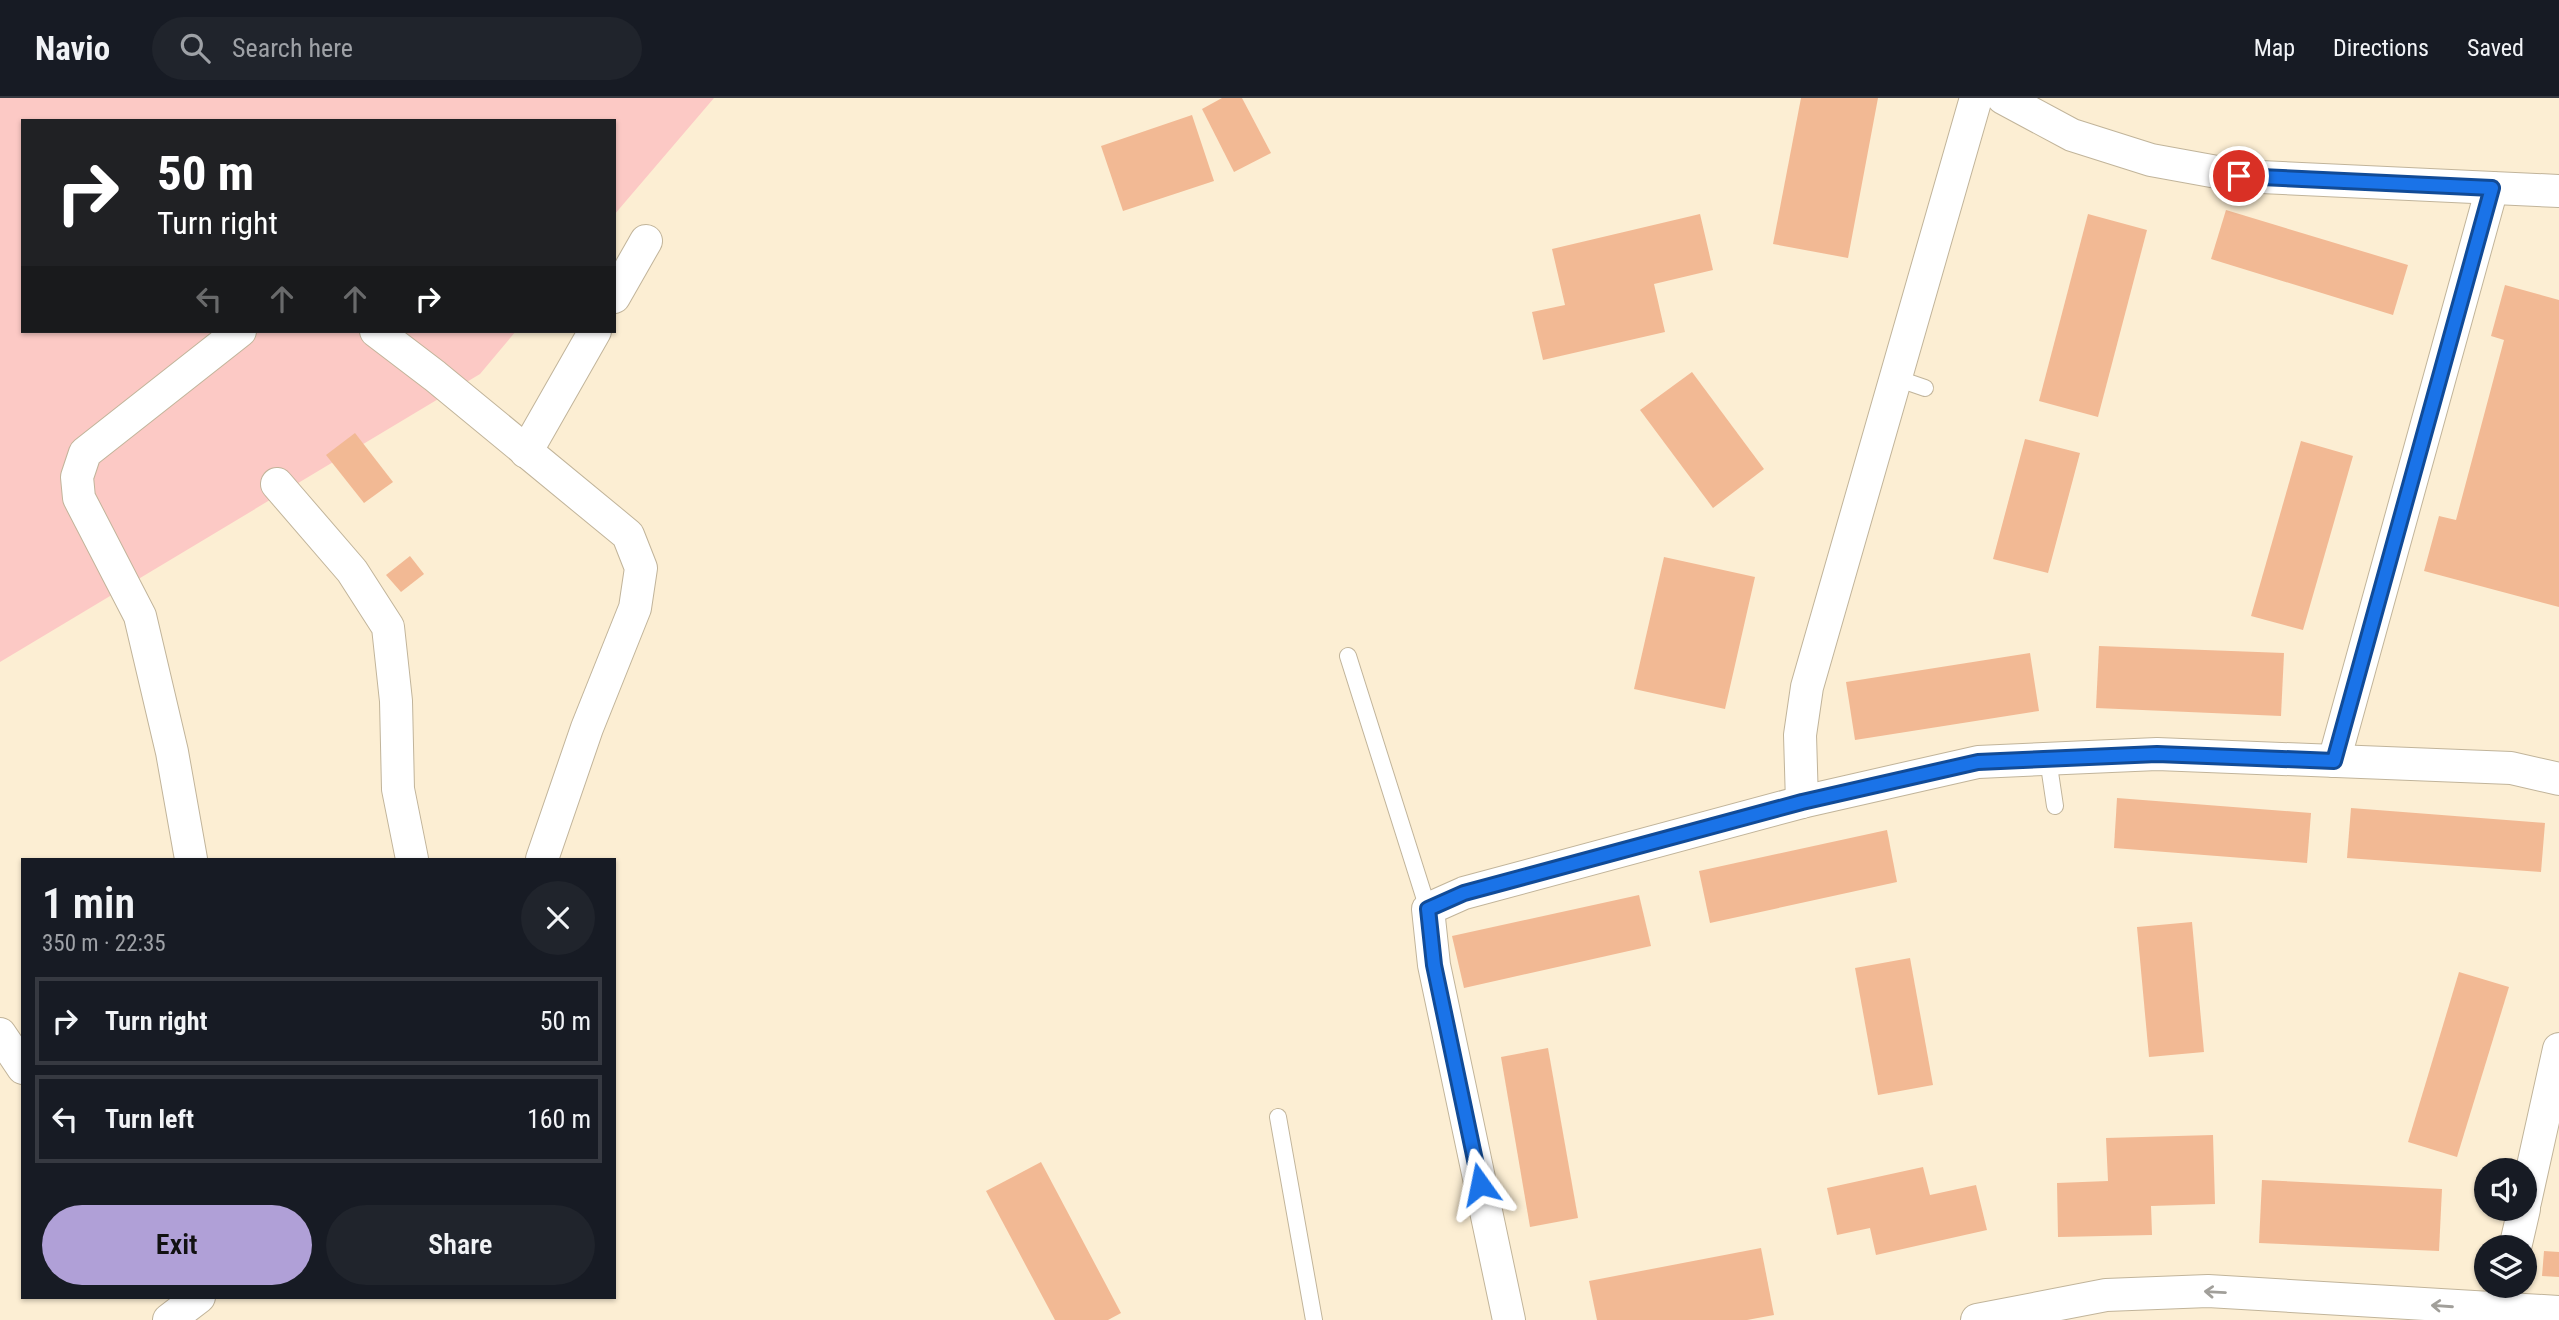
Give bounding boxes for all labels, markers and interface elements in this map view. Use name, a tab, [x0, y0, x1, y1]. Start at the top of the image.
search box	[152, 17, 642, 80]
text: Navio	[35, 29, 110, 68]
icon: search	[176, 29, 214, 67]
text: Search here	[232, 33, 353, 63]
text: Map	[2254, 34, 2295, 62]
text: Directions	[2333, 34, 2429, 62]
text: Saved	[2467, 34, 2524, 62]
text: 50 m	[157, 145, 254, 202]
pin	[2209, 146, 2269, 206]
icon: right	[42, 147, 133, 238]
icon: arrive	[2220, 157, 2258, 195]
text: Turn right	[157, 204, 278, 242]
icon: left	[190, 280, 228, 318]
icon: ahead	[263, 280, 301, 318]
icon: ahead	[336, 280, 374, 318]
icon: right	[409, 280, 447, 318]
text: 1 min	[42, 879, 135, 928]
button: close	[521, 881, 595, 955]
text: 350 m · 22:35	[42, 930, 166, 957]
icon: right	[46, 1002, 84, 1040]
text: Turn right	[105, 1006, 207, 1036]
text: 50 m	[540, 1006, 591, 1036]
icon: left	[46, 1100, 84, 1138]
text: Turn left	[105, 1104, 194, 1134]
text: 160 m	[527, 1104, 591, 1134]
position arrow	[1443, 1147, 1517, 1221]
map controls	[2474, 1158, 2537, 1298]
button: sound	[2474, 1158, 2537, 1221]
button: Exit	[42, 1205, 312, 1285]
button: Share	[326, 1205, 595, 1285]
button: layers	[2474, 1235, 2537, 1298]
one-way arrow	[2204, 1285, 2227, 1298]
one-way arrow	[2431, 1300, 2454, 1313]

